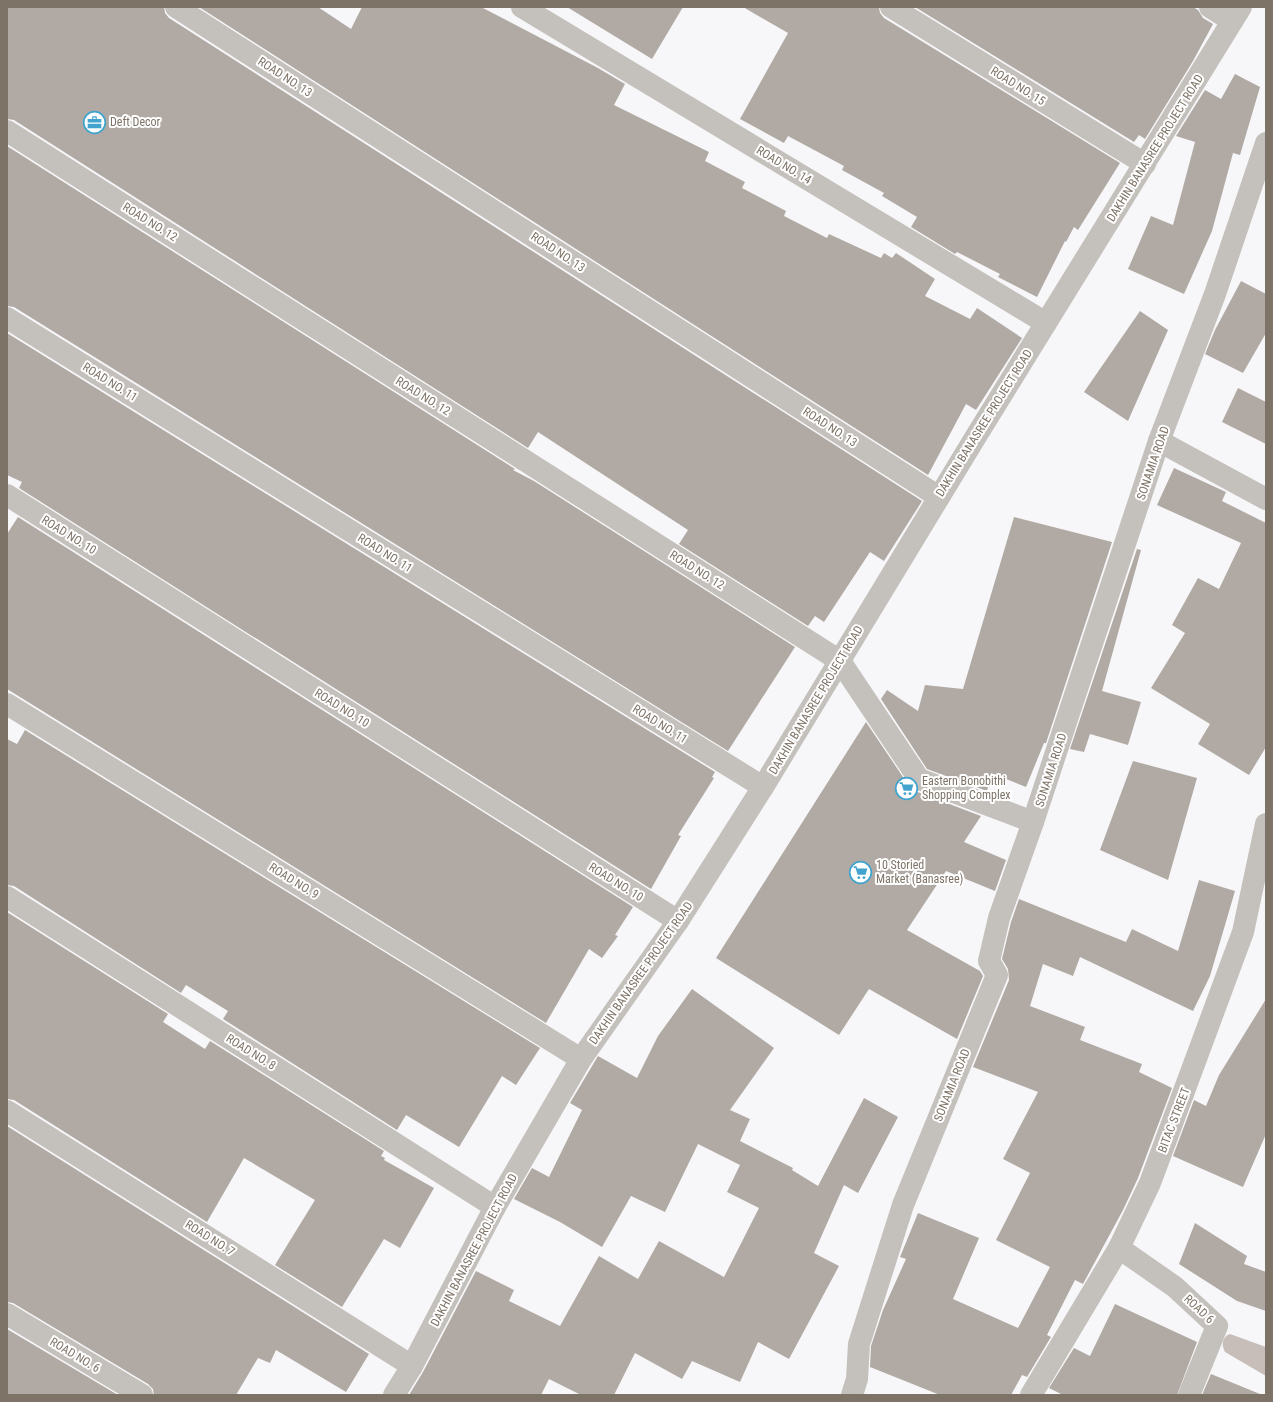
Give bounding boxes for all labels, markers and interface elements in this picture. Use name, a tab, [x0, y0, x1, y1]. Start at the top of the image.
street label: ROAD NO. 13	[255, 54, 315, 100]
street label: ROAD NO. 15	[988, 64, 1048, 108]
street label: DAKHIN BANASREE PROJECT ROAD	[1104, 72, 1206, 224]
office icon: Deft Decor	[82, 109, 108, 135]
place label: Deft Decor	[110, 115, 161, 129]
street label: ROAD NO. 14	[754, 143, 814, 187]
street label: ROAD NO. 12	[120, 200, 180, 244]
street label: ROAD NO. 13	[528, 229, 588, 275]
street label: DAKHIN BANASREE PROJECT ROAD	[933, 347, 1035, 499]
street label: ROAD NO. 11	[80, 360, 140, 404]
street label: ROAD NO. 12	[393, 374, 453, 418]
street label: ROAD NO. 13	[800, 404, 860, 450]
street label: SONAMIA ROAD	[1134, 424, 1172, 502]
street label: ROAD NO. 10	[39, 513, 99, 557]
street label: ROAD NO. 11	[355, 531, 415, 575]
street label: ROAD NO. 12	[667, 548, 727, 592]
street label: DAKHIN BANASREE PROJECT ROAD	[766, 623, 866, 777]
street label: ROAD NO. 10	[312, 686, 372, 730]
street label: ROAD NO. 11	[630, 702, 690, 746]
street label: SONAMIA ROAD	[1032, 731, 1070, 809]
place label: Eastern Bonobithi Shopping Complex	[922, 774, 1011, 802]
supermarket icon: Eastern Bonobithi Shopping Complex	[893, 775, 919, 801]
place label: 10 Storied Market (Banasree)	[876, 858, 963, 886]
supermarket icon: 10 Storied Market (Banasree)	[847, 859, 873, 885]
street label: ROAD NO. 9	[267, 860, 321, 902]
street label: ROAD NO. 10	[586, 860, 646, 904]
street label: DAKHIN BANASREE PROJECT ROAD	[586, 899, 696, 1047]
street label: ROAD NO. 8	[224, 1031, 278, 1073]
street label: SONAMIA ROAD	[931, 1047, 973, 1123]
street label: BITAC STREET	[1155, 1085, 1193, 1155]
street label: DAKHIN BANASREE PROJECT ROAD	[428, 1171, 520, 1329]
street label: ROAD NO. 7	[183, 1217, 237, 1259]
street label: ROAD 6	[1181, 1292, 1217, 1326]
street label: ROAD NO. 6	[47, 1335, 103, 1375]

